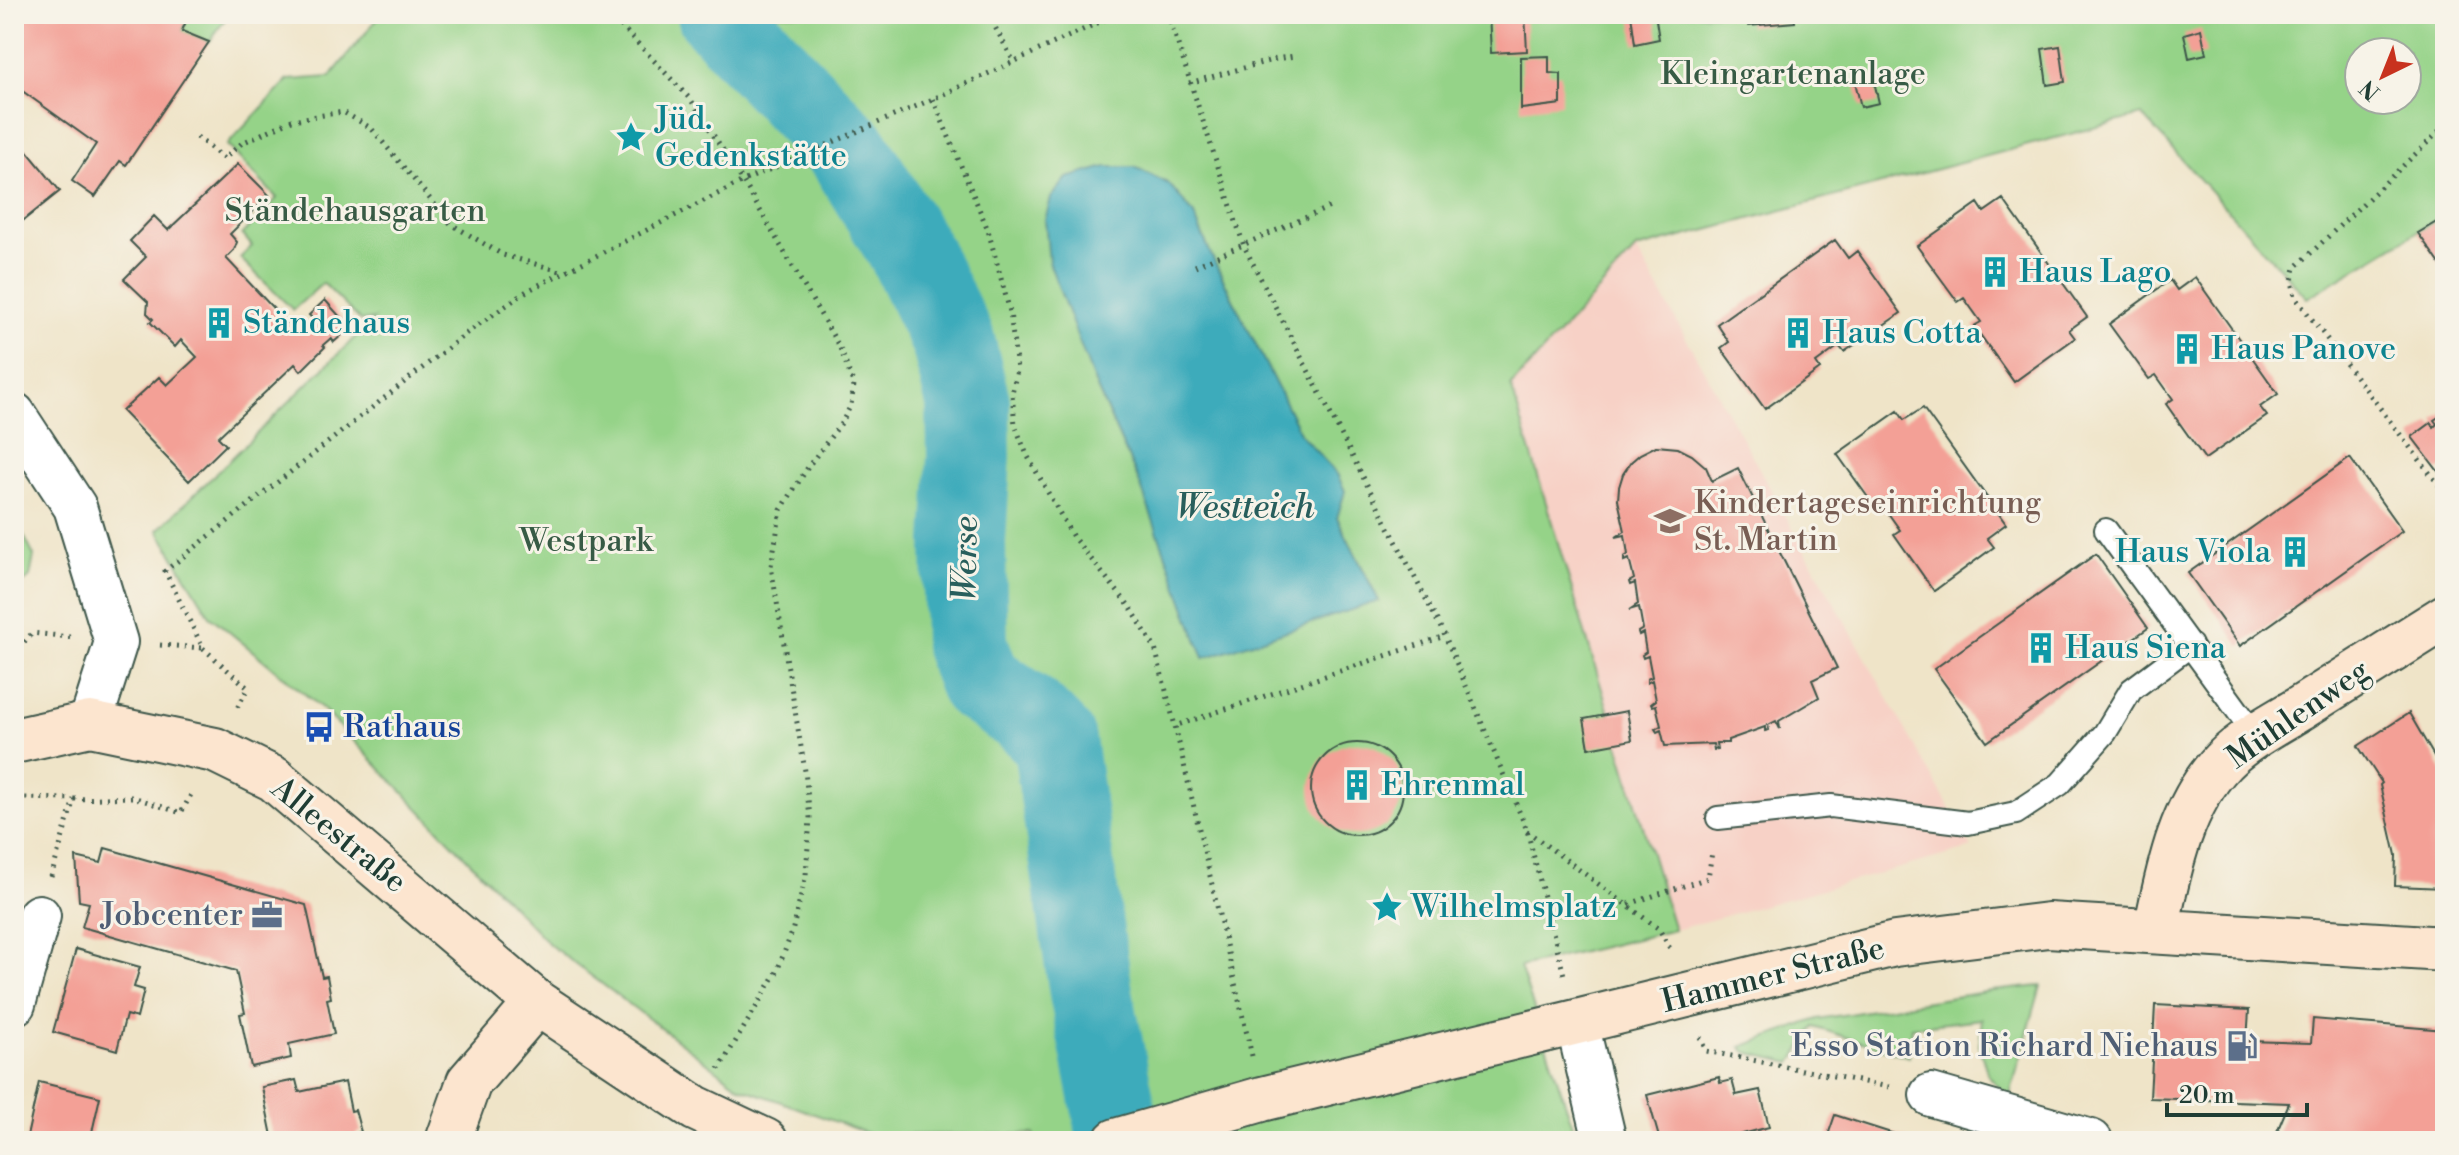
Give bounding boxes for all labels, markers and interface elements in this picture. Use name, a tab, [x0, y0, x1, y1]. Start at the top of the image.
north arrow	[2343, 36, 2423, 116]
park label: Kleingartenanlage	[1660, 54, 1926, 94]
text: N	[2354, 73, 2386, 105]
place label: Jüd. Gedenkstätte	[654, 99, 847, 176]
place icon: Jüd. Gedenkstätte	[614, 120, 648, 154]
park label: Ständehausgarten	[224, 191, 486, 231]
place label: Haus Lago	[2019, 252, 2172, 292]
building icon: Haus Lago	[1978, 255, 2012, 289]
place label: Ständehaus	[243, 303, 410, 343]
building icon: Ständehaus	[202, 306, 236, 340]
place label: Haus Cotta	[1822, 313, 1983, 353]
building icon: Haus Cotta	[1781, 316, 1815, 350]
place label: Haus Panove	[2211, 329, 2396, 369]
building icon: Haus Panove	[2170, 332, 2204, 366]
place label: Kindertageseinrichtung St. Martin	[1694, 483, 2042, 560]
water label: Westteich	[1176, 487, 1315, 529]
school or university icon: Kindertageseinrichtung St. Martin	[1653, 504, 1687, 538]
water label: Werse	[944, 516, 988, 602]
park label: Westpark	[518, 521, 655, 561]
place label: Haus Viola	[2115, 532, 2272, 572]
building icon: Haus Viola	[2278, 535, 2312, 569]
place label: Haus Siena	[2065, 628, 2227, 668]
building icon: Haus Siena	[2024, 631, 2058, 665]
street label: Mühlenweg	[2219, 650, 2377, 778]
place label: Rathaus	[343, 707, 461, 747]
bus stop icon: Rathaus	[302, 710, 336, 744]
place label: Ehrenmal	[1381, 765, 1525, 805]
street label: Alleestraße	[262, 768, 415, 902]
building icon: Ehrenmal	[1340, 768, 1374, 802]
place label: Wilhelmsplatz	[1410, 887, 1617, 927]
place icon: Wilhelmsplatz	[1370, 890, 1404, 924]
place label: Jobcenter	[100, 895, 243, 935]
office icon: Jobcenter	[250, 898, 284, 932]
street label: Hammer Straße	[1657, 928, 1889, 1022]
place label: Esso Station Richard Niehaus	[1791, 1026, 2218, 1066]
fuel station icon: Esso Station Richard Niehaus	[2225, 1029, 2259, 1063]
scale bar	[2167, 1067, 2307, 1117]
text: 20 m	[2179, 1081, 2235, 1111]

